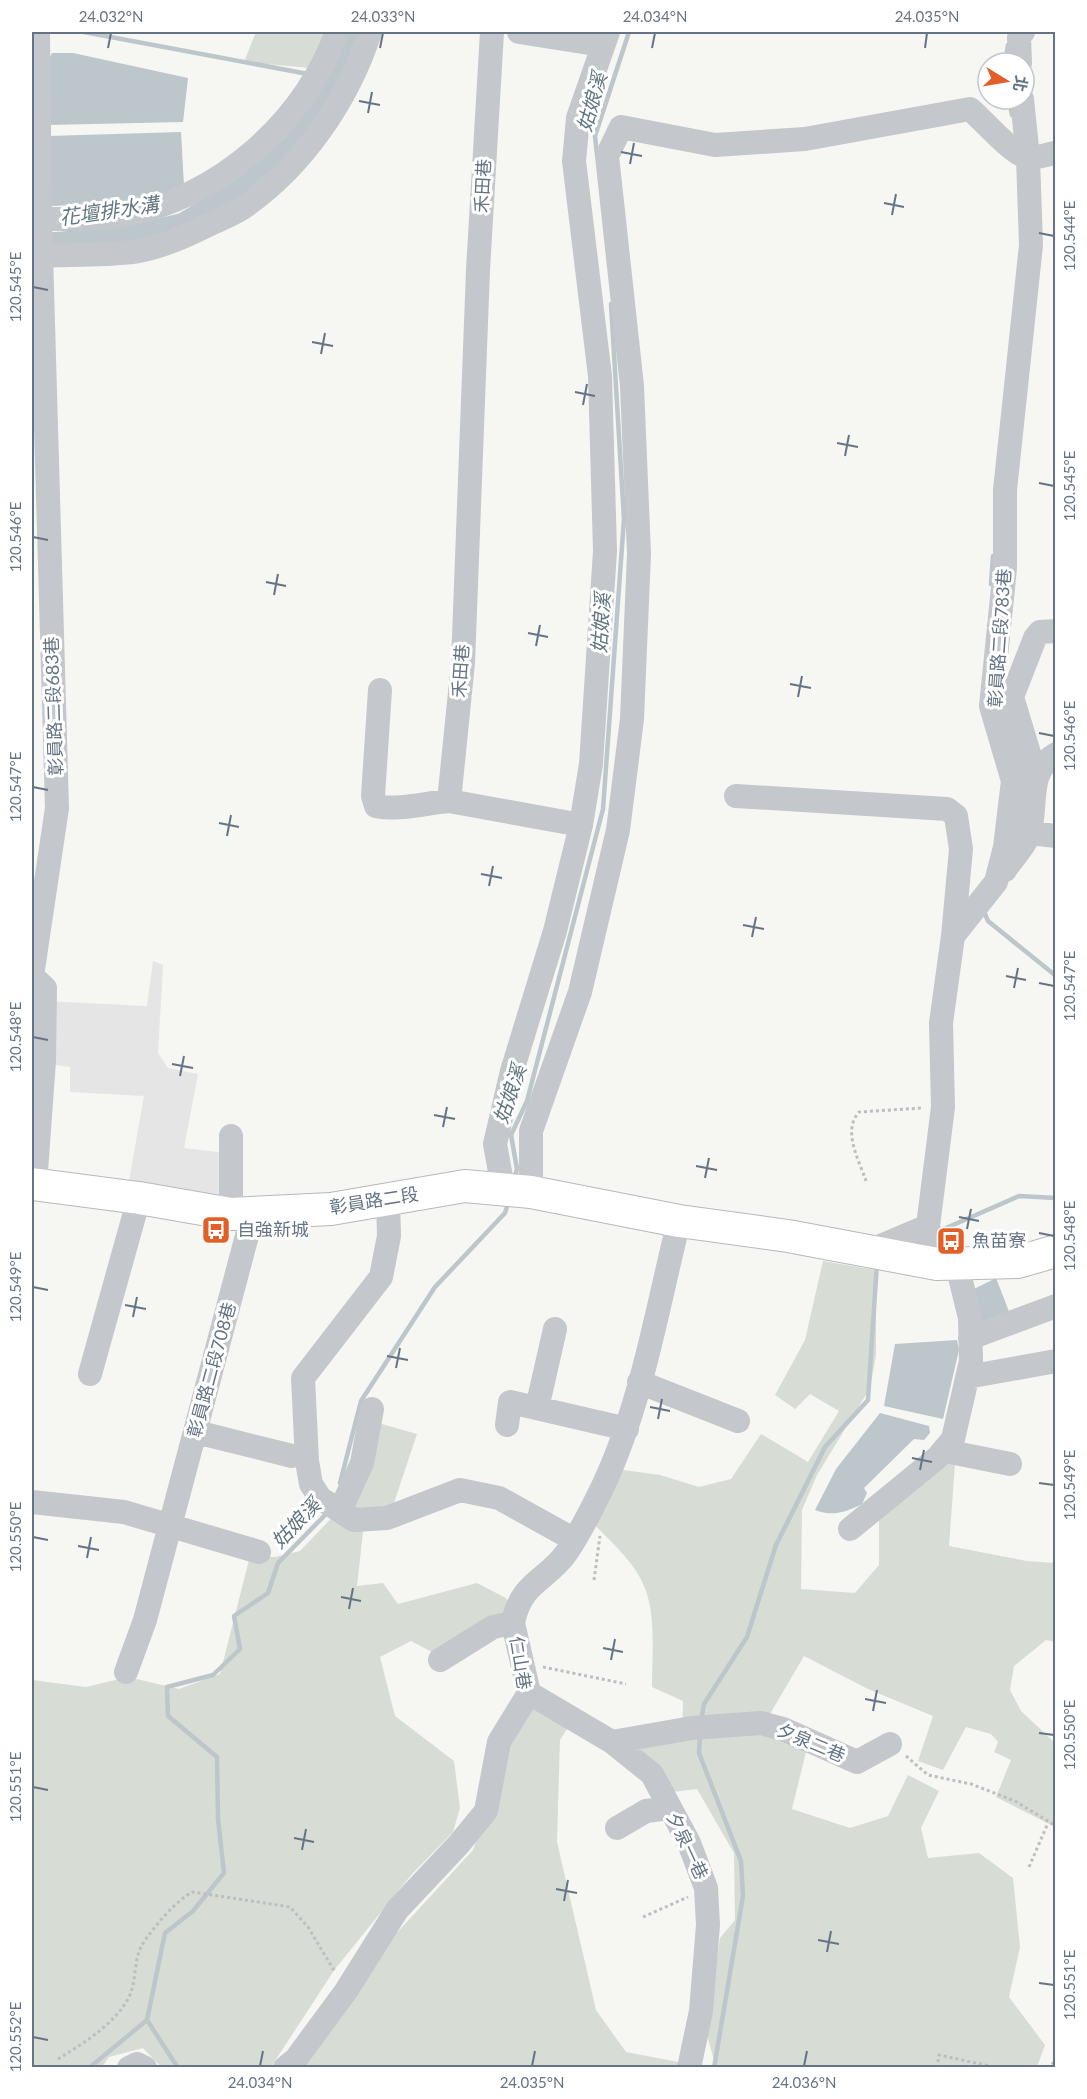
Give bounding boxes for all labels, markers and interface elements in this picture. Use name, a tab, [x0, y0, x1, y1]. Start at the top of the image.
text: 24.032°N	[79, 7, 143, 25]
text: 24.033°N	[351, 7, 415, 25]
text: 24.034°N	[623, 7, 687, 25]
text: 24.035°N	[895, 7, 959, 25]
north arrow	[976, 51, 1036, 111]
water label: 姑娘溪	[571, 67, 612, 134]
text: 北	[1010, 74, 1032, 94]
street label: 禾田巷	[470, 158, 494, 213]
water label: 花壇排水溝	[58, 191, 163, 229]
text: 120.544°E	[1060, 201, 1078, 271]
text: 120.545°E	[6, 252, 24, 322]
text: 120.545°E	[1060, 451, 1078, 521]
text: 120.546°E	[6, 502, 24, 572]
street label: 彰員路二段783巷	[983, 568, 1015, 708]
water label: 姑娘溪	[586, 589, 614, 654]
street label: 彰員路二段683巷	[40, 636, 66, 776]
street label: 禾田巷	[447, 643, 473, 699]
text: 120.546°E	[1060, 701, 1078, 771]
text: 120.547°E	[6, 752, 24, 822]
text: 120.547°E	[1060, 951, 1078, 1021]
text: 120.548°E	[6, 1002, 24, 1072]
water label: 姑娘溪	[488, 1059, 531, 1126]
street label: 彰員路二段	[328, 1182, 420, 1218]
text: 120.548°E	[1060, 1201, 1078, 1271]
bus stop icon: 自強新城	[200, 1214, 232, 1246]
place label: 自強新城	[237, 1218, 309, 1240]
bus stop icon: 魚苗寮	[935, 1225, 967, 1257]
place label: 魚苗寮	[972, 1229, 1026, 1251]
text: 120.549°E	[6, 1252, 24, 1322]
street label: 彰員路二段708巷	[182, 1300, 240, 1440]
text: 120.549°E	[1060, 1450, 1078, 1520]
water label: 姑娘溪	[266, 1490, 327, 1552]
text: 120.550°E	[6, 1502, 24, 1572]
street label: 仁山巷	[506, 1634, 536, 1691]
text: 120.550°E	[1060, 1700, 1078, 1770]
street label: 夕泉二巷	[774, 1718, 849, 1766]
text: 120.551°E	[6, 1752, 24, 1822]
street label: 夕泉一巷	[663, 1808, 713, 1883]
text: 120.551°E	[1060, 1950, 1078, 2020]
text: 120.552°E	[6, 2002, 24, 2072]
text: 24.034°N	[228, 2073, 292, 2091]
text: 24.035°N	[500, 2073, 564, 2091]
text: 24.036°N	[772, 2073, 836, 2091]

